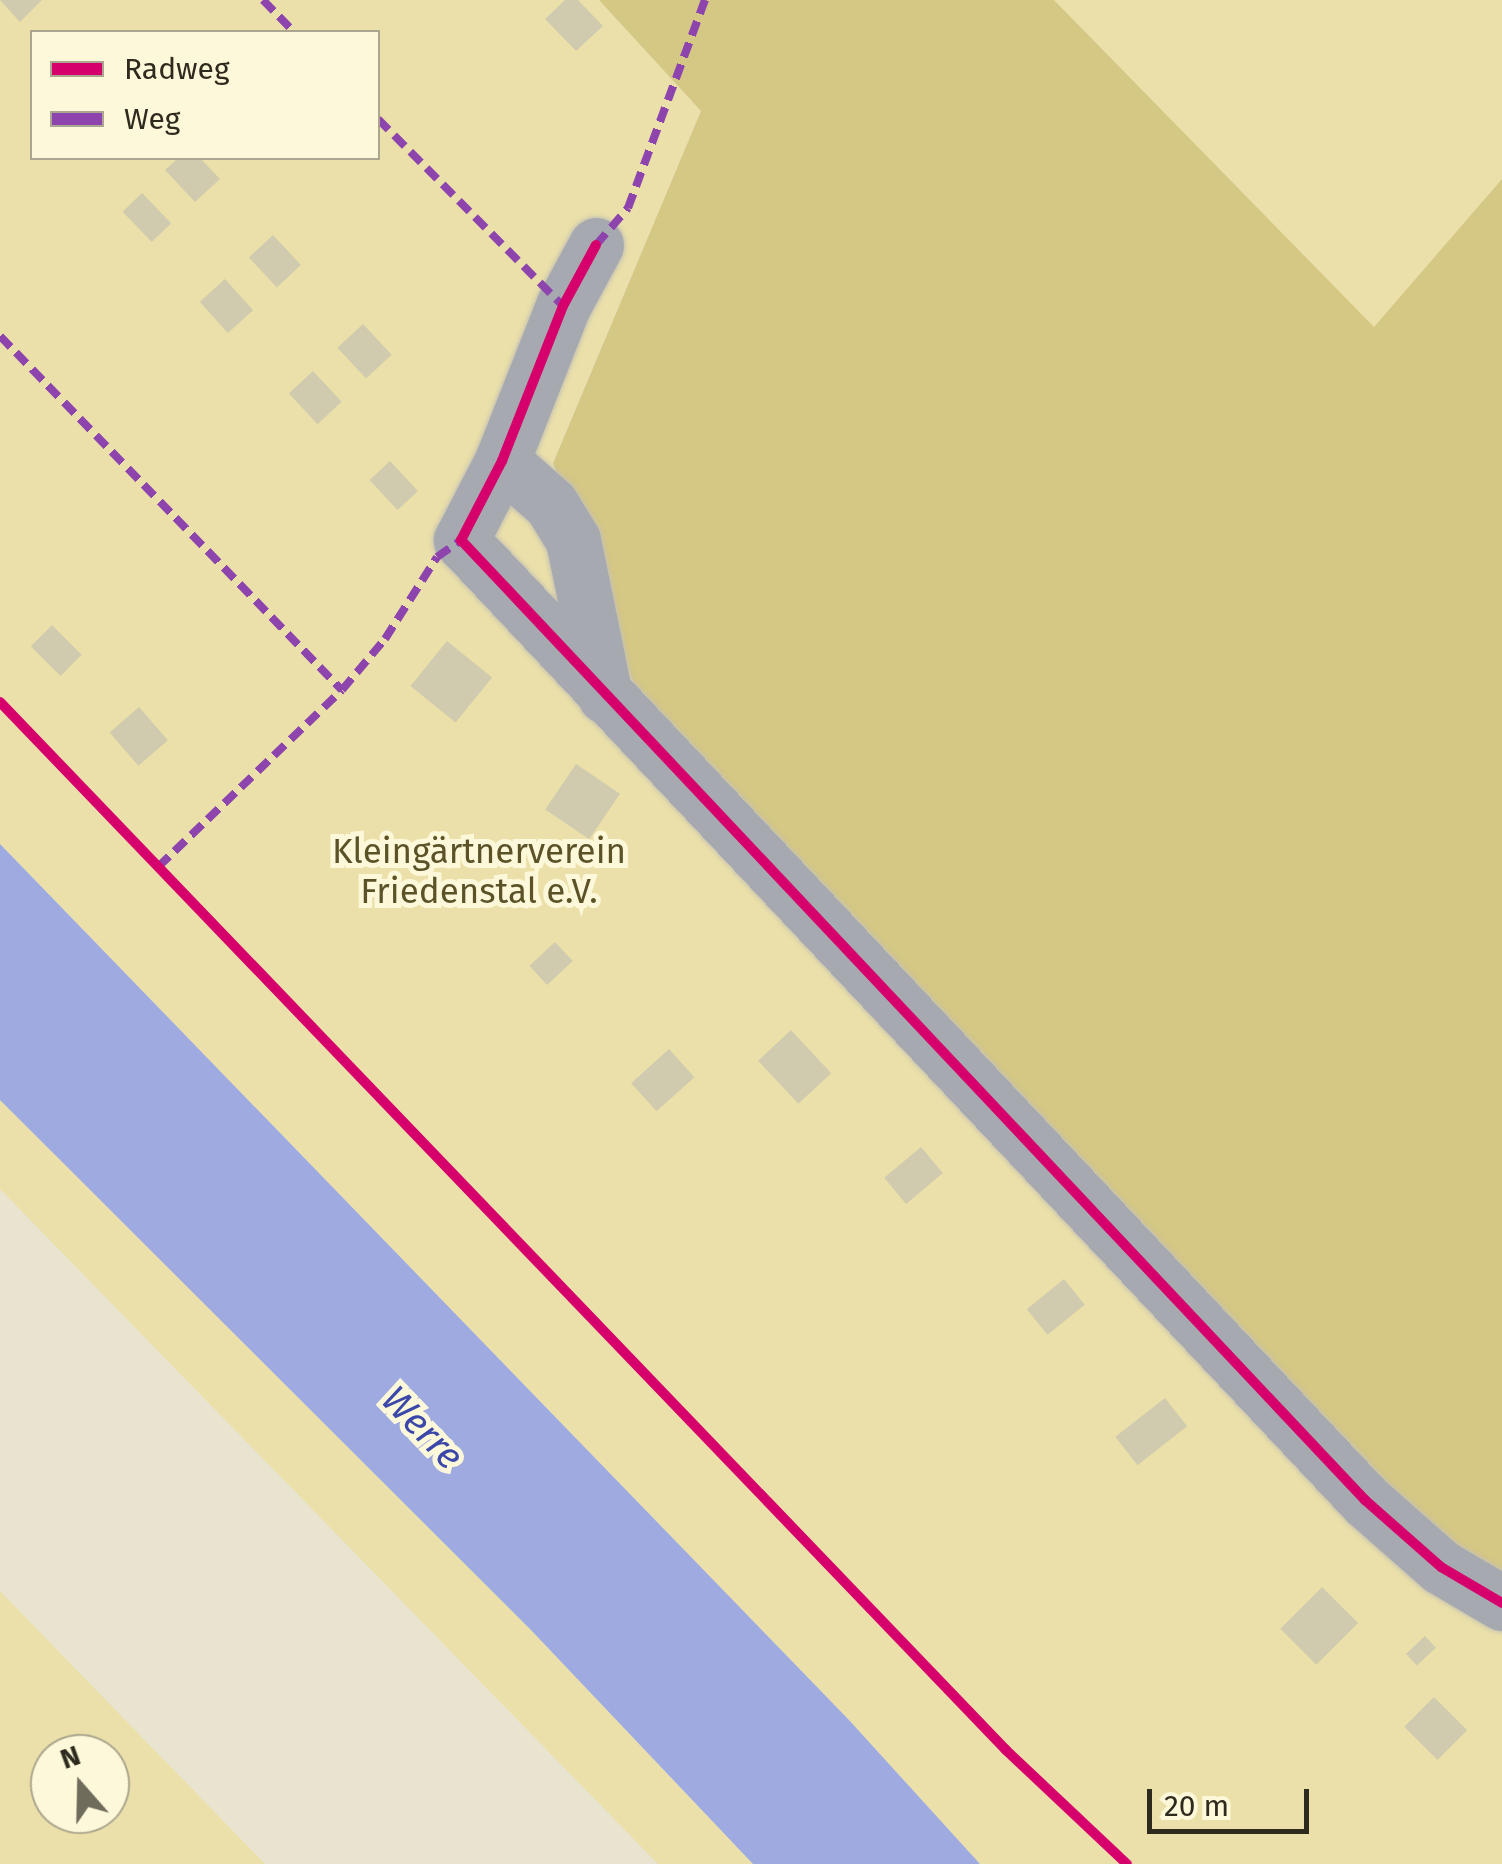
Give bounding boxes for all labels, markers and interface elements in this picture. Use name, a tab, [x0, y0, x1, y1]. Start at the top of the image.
legend	[30, 30, 380, 160]
text: Radweg	[124, 51, 230, 87]
text: Weg	[124, 101, 180, 137]
park label: Kleingärtnerverein Friedenstal e.V.	[332, 830, 626, 912]
water label: Werre	[372, 1377, 472, 1479]
north arrow	[30, 1734, 130, 1834]
text: N	[56, 1739, 85, 1776]
scale bar	[1152, 1769, 1314, 1831]
text: 20 m	[1164, 1788, 1229, 1824]

